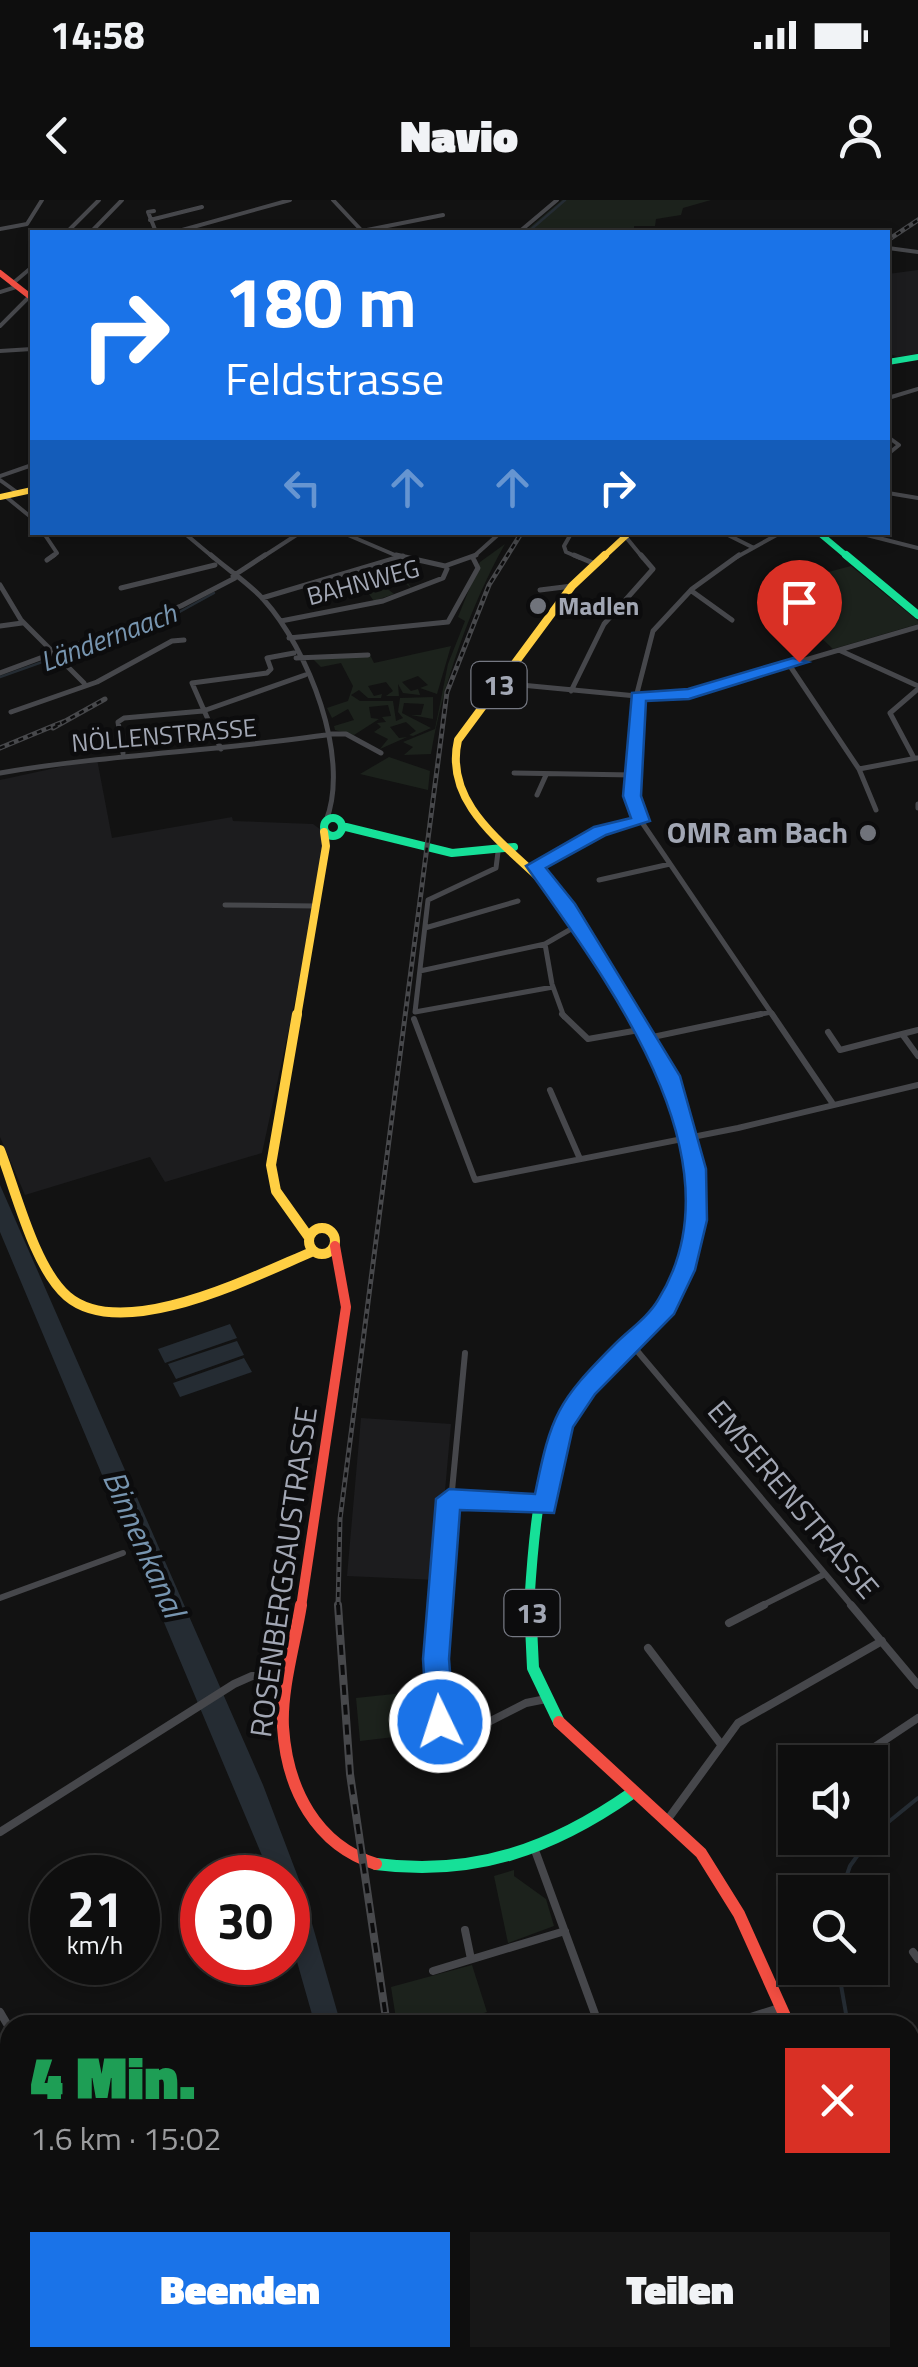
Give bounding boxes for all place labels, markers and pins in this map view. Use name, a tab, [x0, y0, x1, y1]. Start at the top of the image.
pin	[757, 560, 842, 663]
place label: Madlen	[558, 587, 639, 625]
marker: Madlen	[527, 595, 549, 617]
place label: OMR am Bach	[667, 809, 848, 855]
marker: OMR am Bach	[857, 822, 879, 844]

